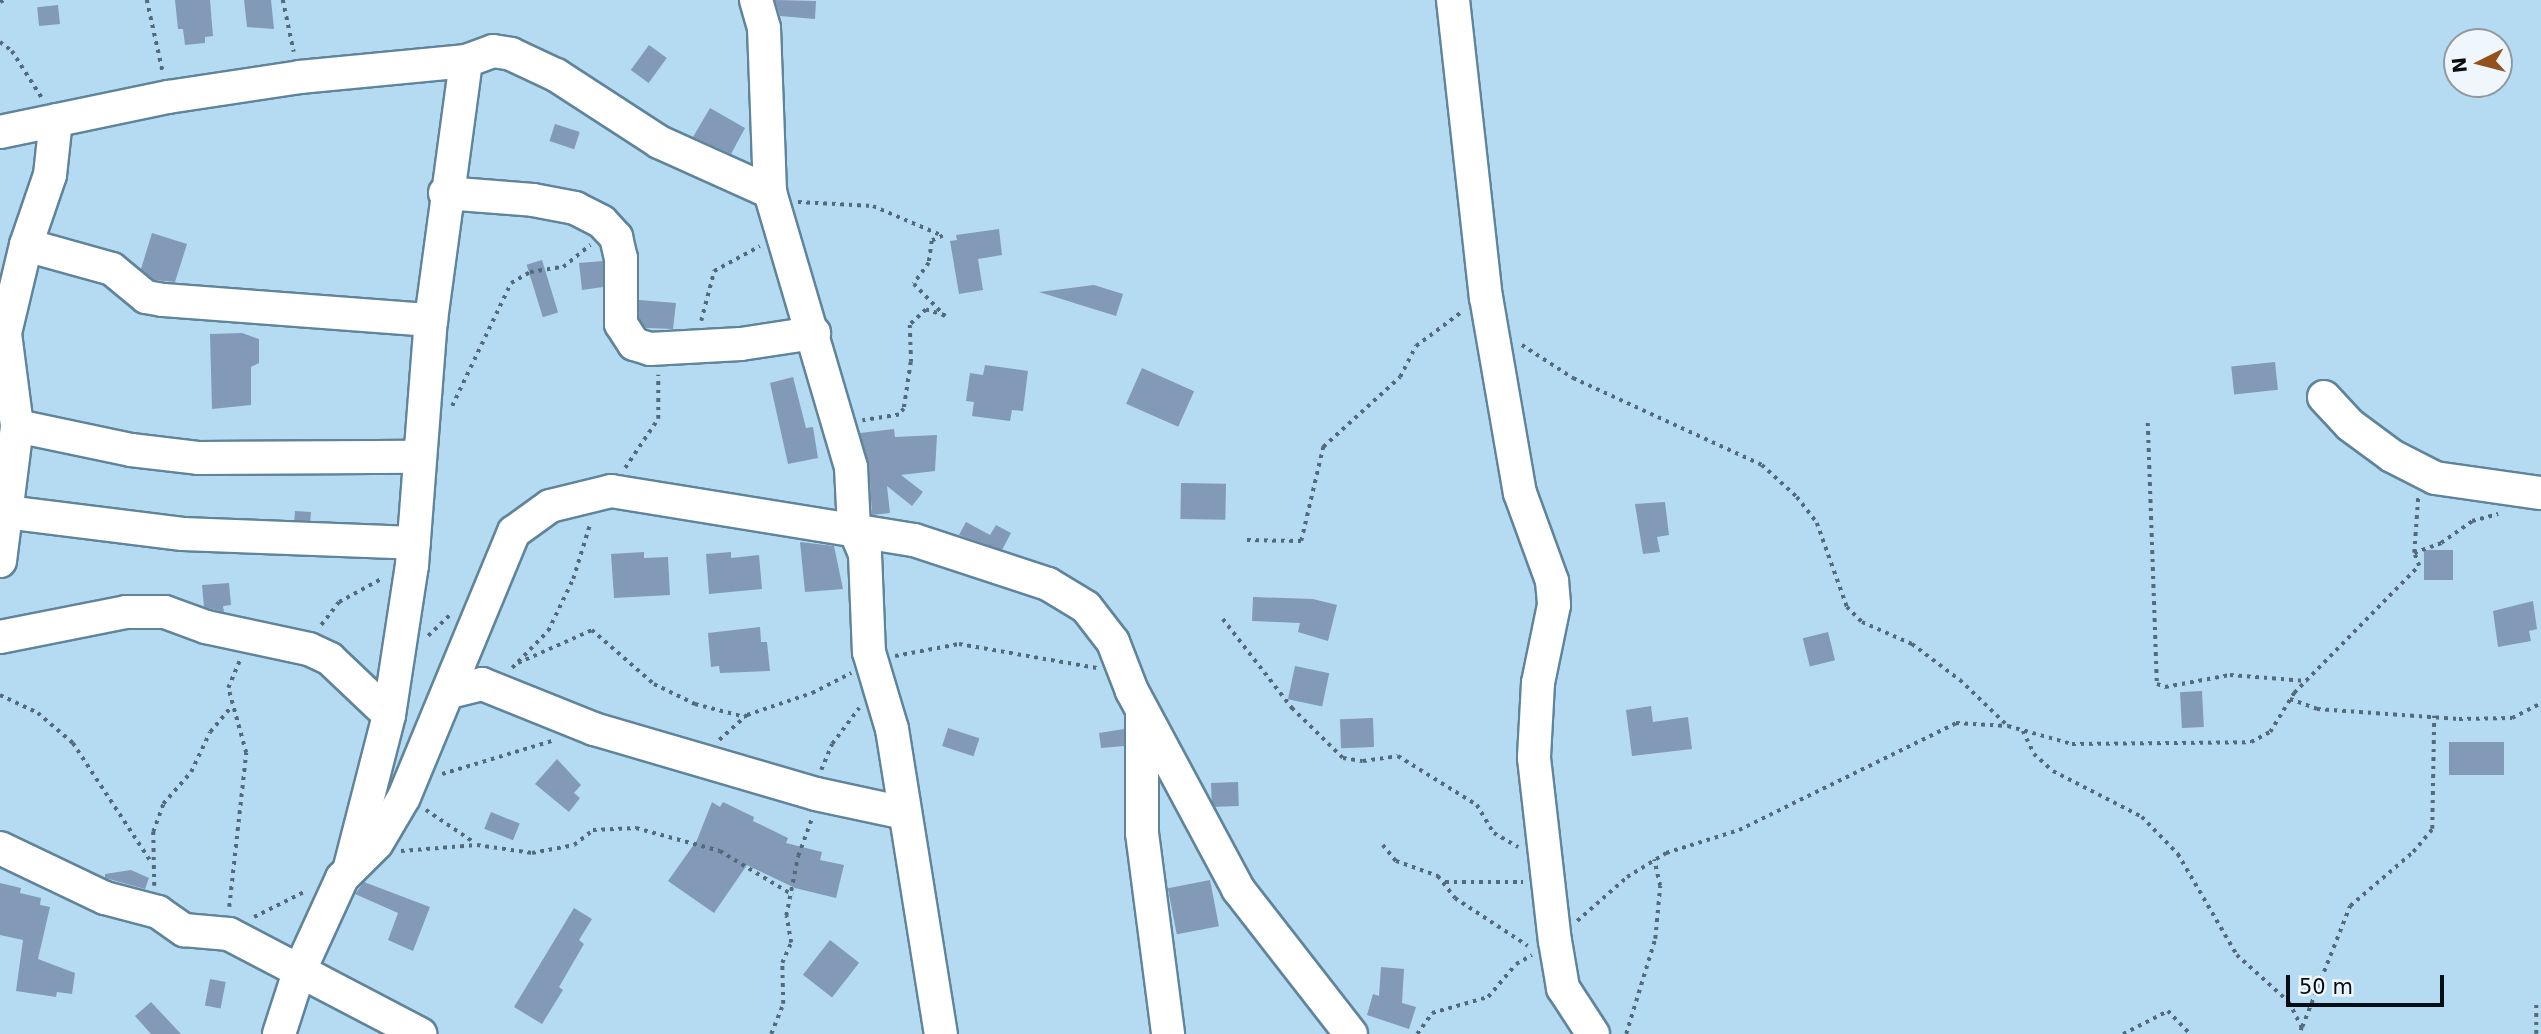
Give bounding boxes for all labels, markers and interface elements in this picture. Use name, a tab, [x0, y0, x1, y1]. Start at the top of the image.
north arrow	[2443, 28, 2513, 98]
text: N	[2447, 56, 2471, 74]
scale bar	[2289, 960, 2446, 1004]
text: 50 m	[2299, 975, 2353, 999]

